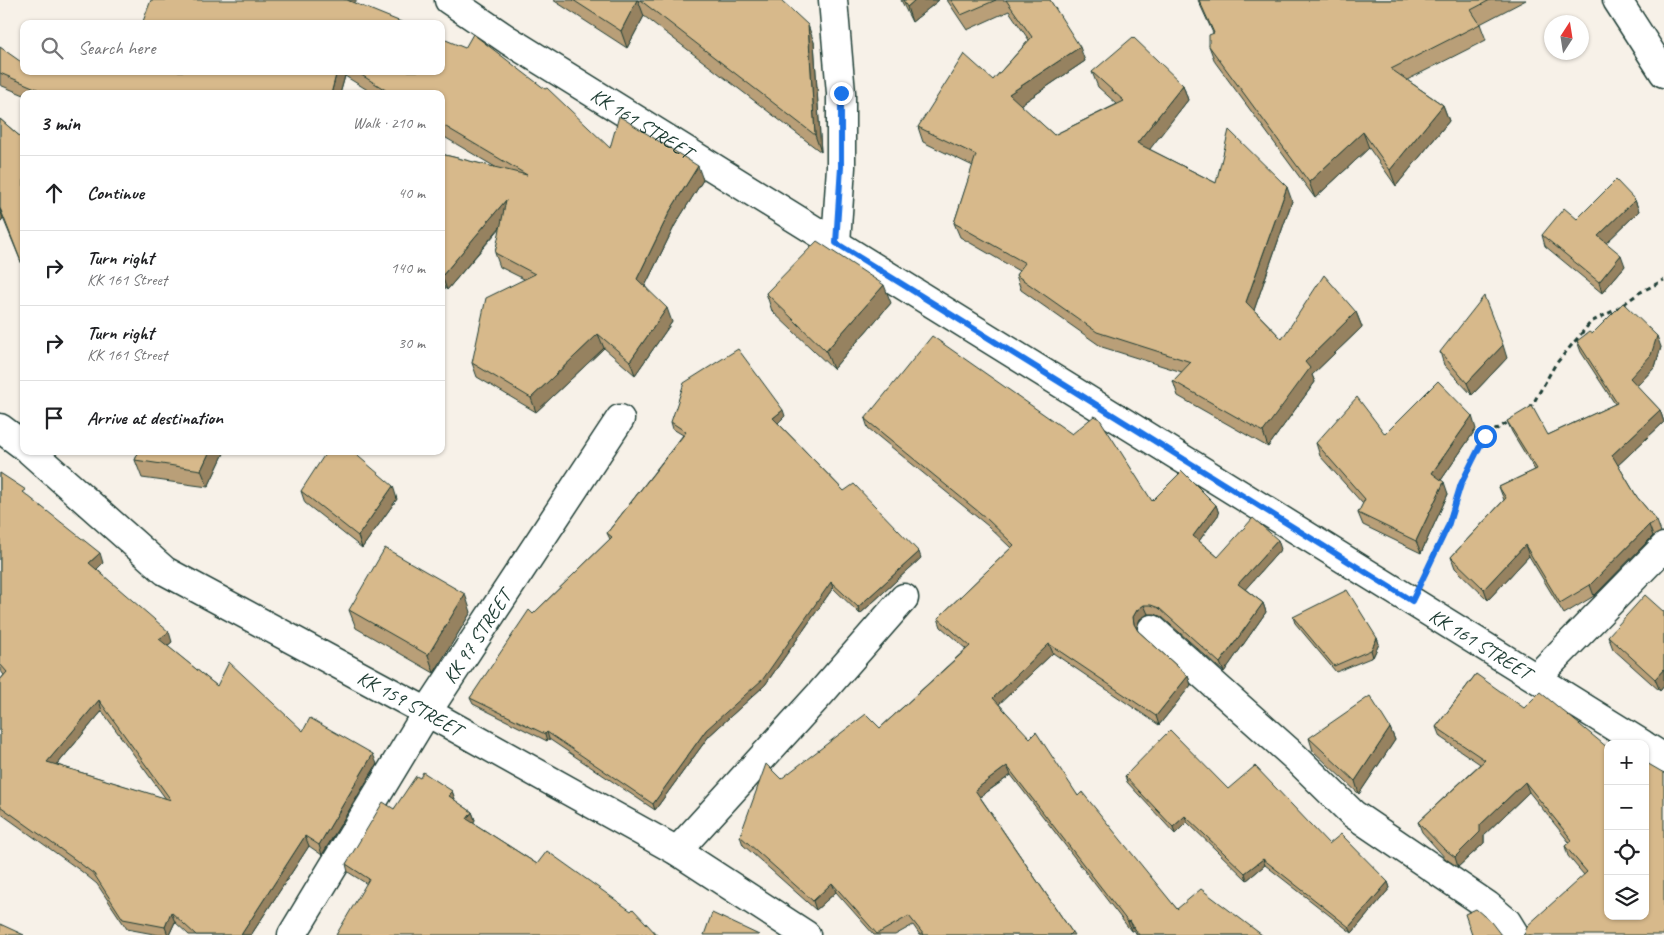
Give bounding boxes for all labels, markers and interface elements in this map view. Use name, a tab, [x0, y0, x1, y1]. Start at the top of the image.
north arrow	[1544, 15, 1589, 60]
search box	[20, 20, 445, 75]
icon: search	[38, 34, 66, 62]
text: Search here	[78, 36, 155, 60]
street label: KK 161 STREET	[586, 82, 701, 166]
route end	[830, 82, 853, 105]
text: 3 min	[40, 110, 80, 136]
text: Walk · 210 m	[353, 113, 425, 133]
icon: ahead	[40, 179, 68, 207]
text: Continue	[87, 181, 144, 205]
text: 40 m	[398, 183, 425, 203]
text: Turn right	[87, 246, 154, 270]
icon: right	[40, 254, 68, 282]
text: 140 m	[391, 258, 425, 278]
text: KK 161 Street	[87, 270, 167, 290]
text: Turn right	[87, 321, 154, 345]
icon: right	[40, 329, 68, 357]
text: 30 m	[398, 333, 425, 353]
text: KK 161 Street	[87, 345, 167, 365]
icon: arrive	[40, 404, 68, 432]
text: Arrive at destination	[87, 406, 223, 430]
route start	[1474, 425, 1497, 448]
street label: KK 97 STREET	[437, 582, 519, 688]
street label: KK 161 STREET	[1425, 603, 1539, 687]
street label: KK 159 STREET	[353, 665, 470, 744]
map controls	[1604, 740, 1649, 920]
button: +	[1604, 740, 1649, 785]
button: −	[1604, 785, 1649, 830]
button: locate	[1604, 830, 1649, 875]
button: layers	[1604, 875, 1649, 920]

